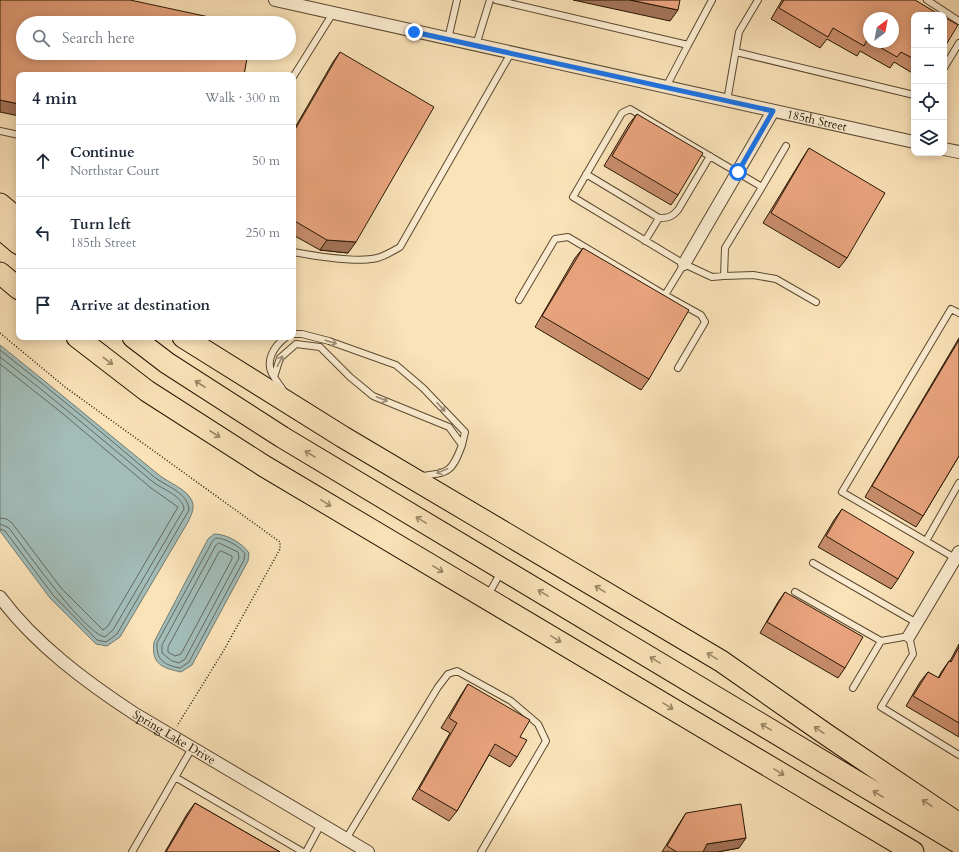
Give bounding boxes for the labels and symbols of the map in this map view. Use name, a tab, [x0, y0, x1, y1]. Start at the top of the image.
north arrow	[863, 12, 899, 48]
route end	[405, 23, 423, 41]
street label: 185th Street	[785, 106, 848, 135]
route start	[729, 163, 747, 181]
one-way arrow	[324, 339, 337, 346]
one-way arrow	[277, 355, 284, 367]
one-way arrow	[103, 356, 114, 365]
one-way arrow	[195, 380, 206, 388]
one-way arrow	[375, 396, 387, 404]
one-way arrow	[436, 402, 445, 412]
one-way arrow	[209, 431, 221, 439]
one-way arrow	[304, 449, 316, 457]
one-way arrow	[436, 468, 448, 476]
one-way arrow	[320, 499, 332, 507]
one-way arrow	[415, 516, 427, 524]
one-way arrow	[432, 566, 444, 574]
one-way arrow	[594, 585, 606, 593]
one-way arrow	[538, 589, 549, 597]
one-way arrow	[550, 636, 562, 644]
one-way arrow	[706, 651, 718, 659]
one-way arrow	[649, 656, 661, 664]
one-way arrow	[662, 702, 674, 710]
street label: Spring Lake Drive	[130, 706, 218, 768]
one-way arrow	[760, 723, 772, 731]
one-way arrow	[814, 726, 825, 734]
one-way arrow	[773, 769, 785, 777]
one-way arrow	[872, 790, 884, 798]
one-way arrow	[921, 799, 932, 807]

